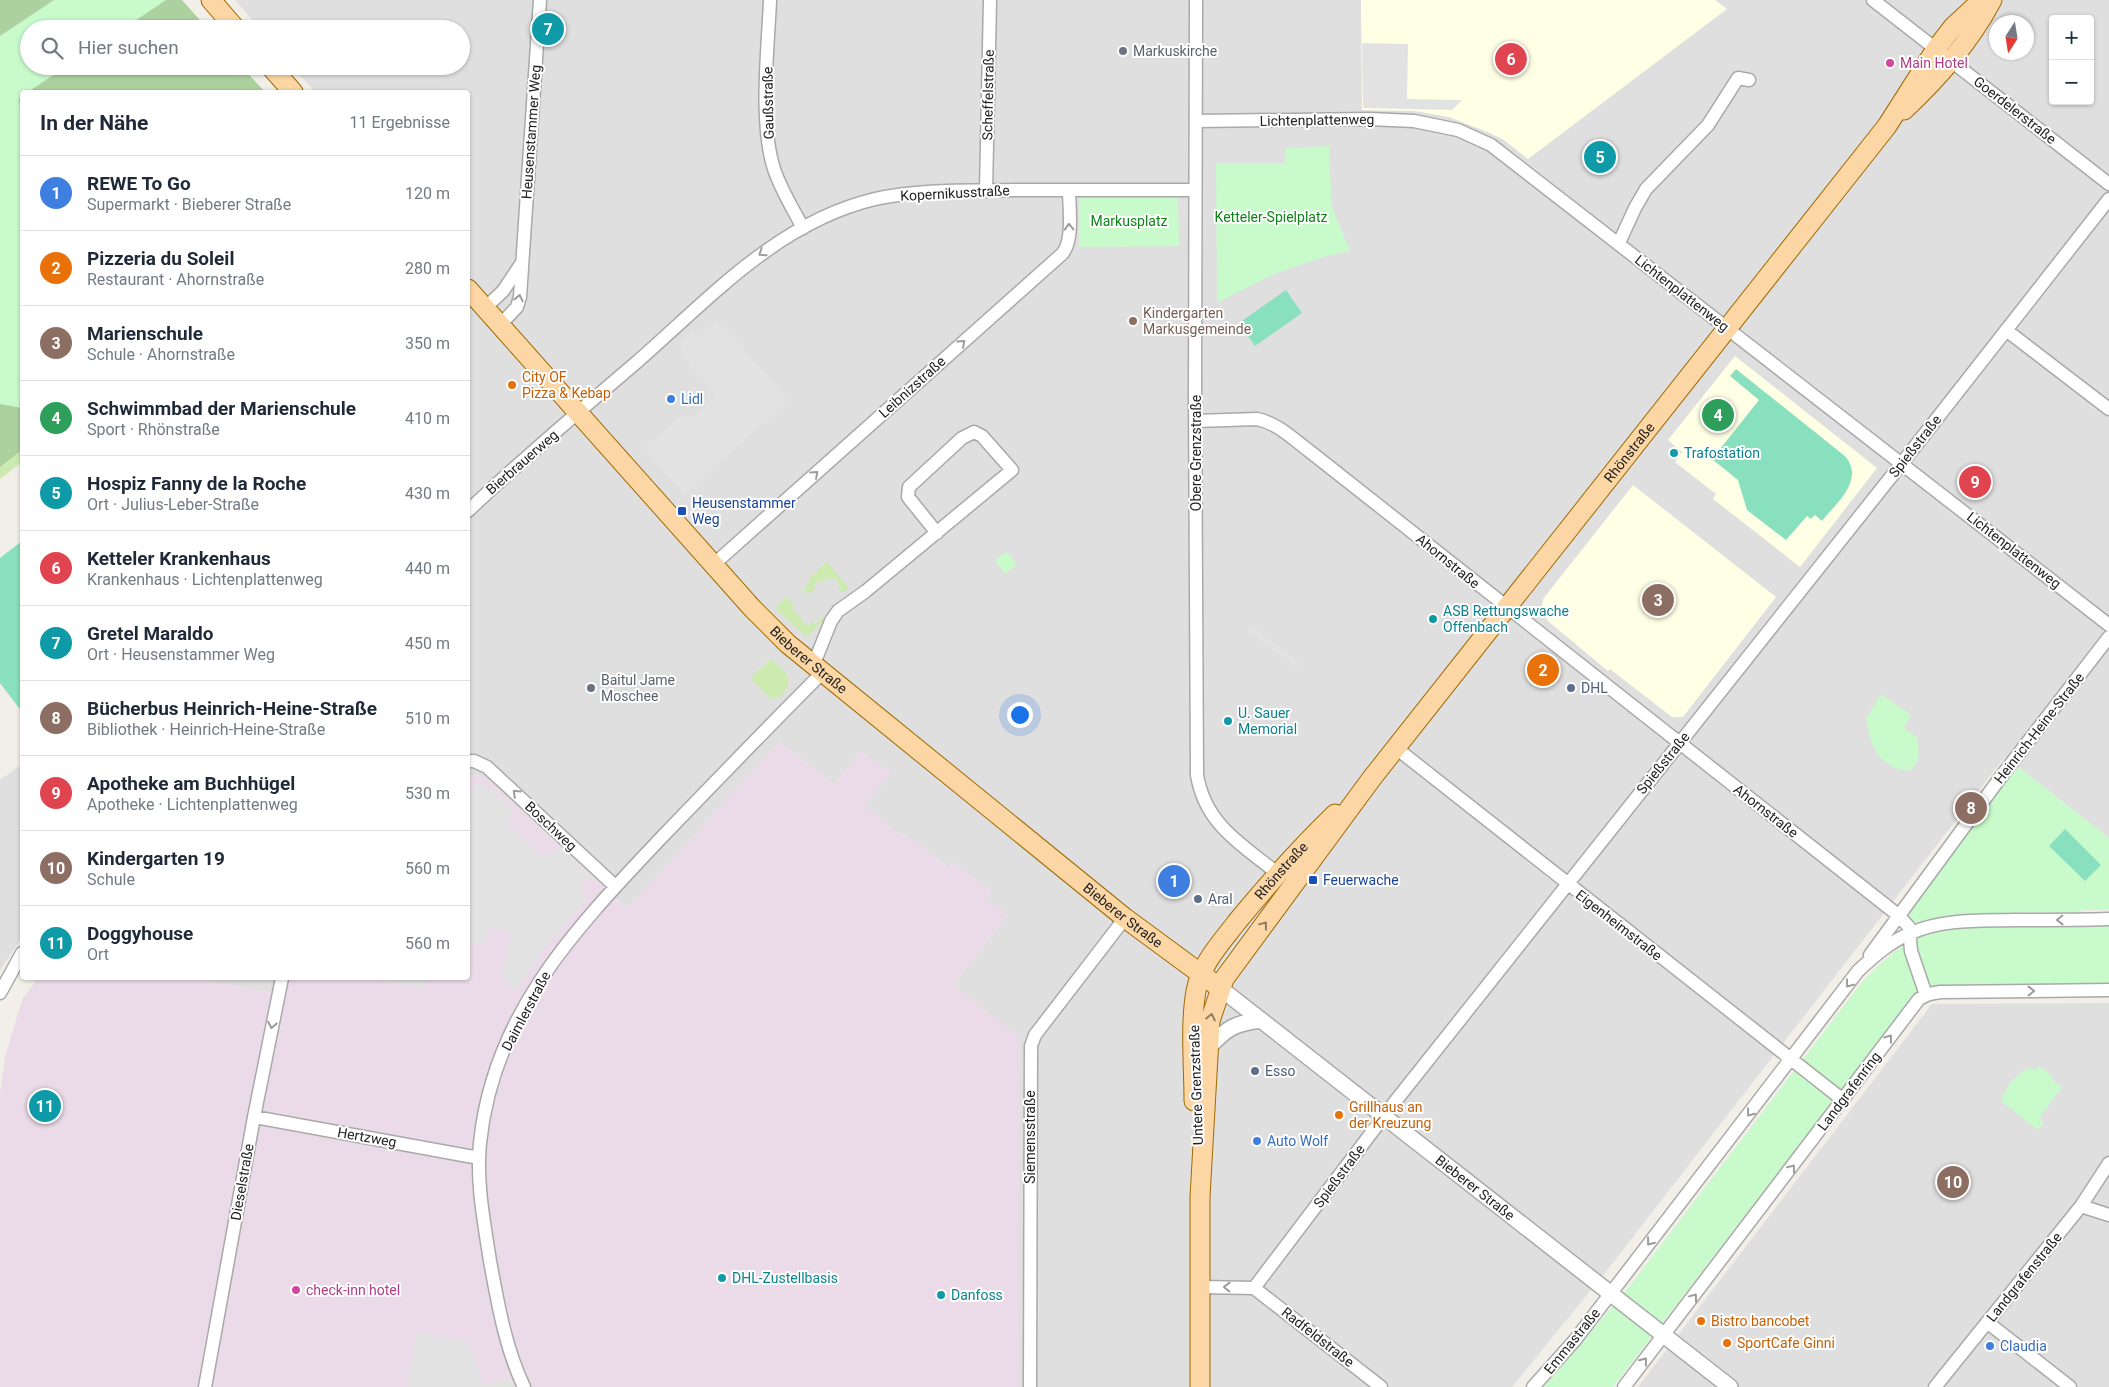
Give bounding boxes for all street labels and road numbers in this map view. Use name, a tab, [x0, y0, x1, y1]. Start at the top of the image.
street label: Scheffelstraße	[979, 49, 997, 141]
street label: Heusenstammer Weg	[518, 64, 544, 200]
street label: Gaußstraße	[759, 66, 777, 140]
street label: Goerdelerstraße	[1971, 73, 2059, 147]
street label: Lichtenplattenweg	[1260, 111, 1374, 129]
street label: Kopernikusstraße	[900, 182, 1010, 204]
street label: Lichtenplattenweg	[1632, 251, 1732, 335]
street label: Leibnizstraße	[875, 353, 949, 421]
street label: Obere Grenzstraße	[1188, 395, 1204, 511]
street label: Spießstraße	[1886, 412, 1944, 480]
street label: Rhönstraße	[1601, 419, 1658, 486]
street label: Bierbrauerweg	[483, 426, 561, 498]
street label: Lichtenplattenweg	[1964, 508, 2064, 592]
street label: Ahornstraße	[1413, 531, 1483, 591]
street label: Bieberer Straße	[767, 623, 850, 697]
street label: Heinrich-Heine-Straße	[1991, 669, 2087, 787]
street label: Spießstraße	[1633, 729, 1693, 797]
street label: Ahornstraße	[1731, 781, 1801, 841]
street label: Boschweg	[522, 798, 580, 854]
street label: Rhönstraße	[1251, 839, 1311, 903]
street label: Bieberer Straße	[1080, 879, 1166, 951]
street label: Eigenheimstraße	[1573, 886, 1665, 964]
street label: Daimlerstraße	[498, 969, 554, 1053]
street label: Untere Grenzstraße	[1186, 1025, 1206, 1145]
street label: Landgrafenring	[1814, 1049, 1884, 1133]
street label: Siemensstraße	[1022, 1090, 1038, 1184]
street label: Hertzweg	[336, 1124, 398, 1150]
street label: Spießstraße	[1310, 1141, 1368, 1211]
street label: Dieselstraße	[227, 1142, 257, 1222]
street label: Bieberer Straße	[1432, 1152, 1518, 1224]
street label: Landgrafenstraße	[1983, 1229, 2065, 1325]
street label: Radfeldstraße	[1279, 1304, 1357, 1370]
street label: Emmastraße	[1541, 1305, 1603, 1377]

